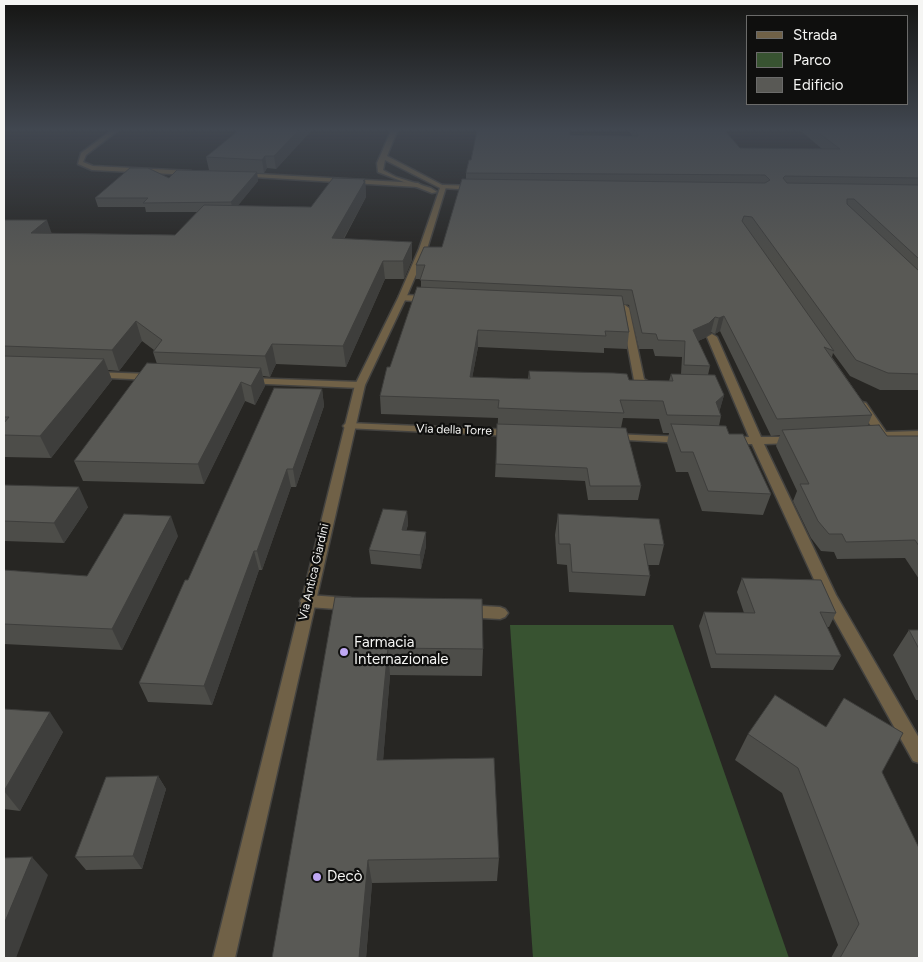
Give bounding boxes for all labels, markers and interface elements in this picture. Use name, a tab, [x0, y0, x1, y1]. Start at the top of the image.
legend	[746, 15, 908, 105]
text: Strada	[793, 26, 837, 44]
text: Parco	[793, 51, 831, 69]
text: Edificio	[793, 76, 843, 94]
street label: Via della Torre	[416, 421, 492, 439]
street label: Via Antica Giardini	[296, 522, 332, 622]
place label: Farmacia Internazionale	[354, 634, 448, 669]
marker: Farmacia Internazionale	[338, 646, 350, 658]
place label: Decò	[327, 868, 362, 886]
marker: Decò	[311, 871, 323, 883]

